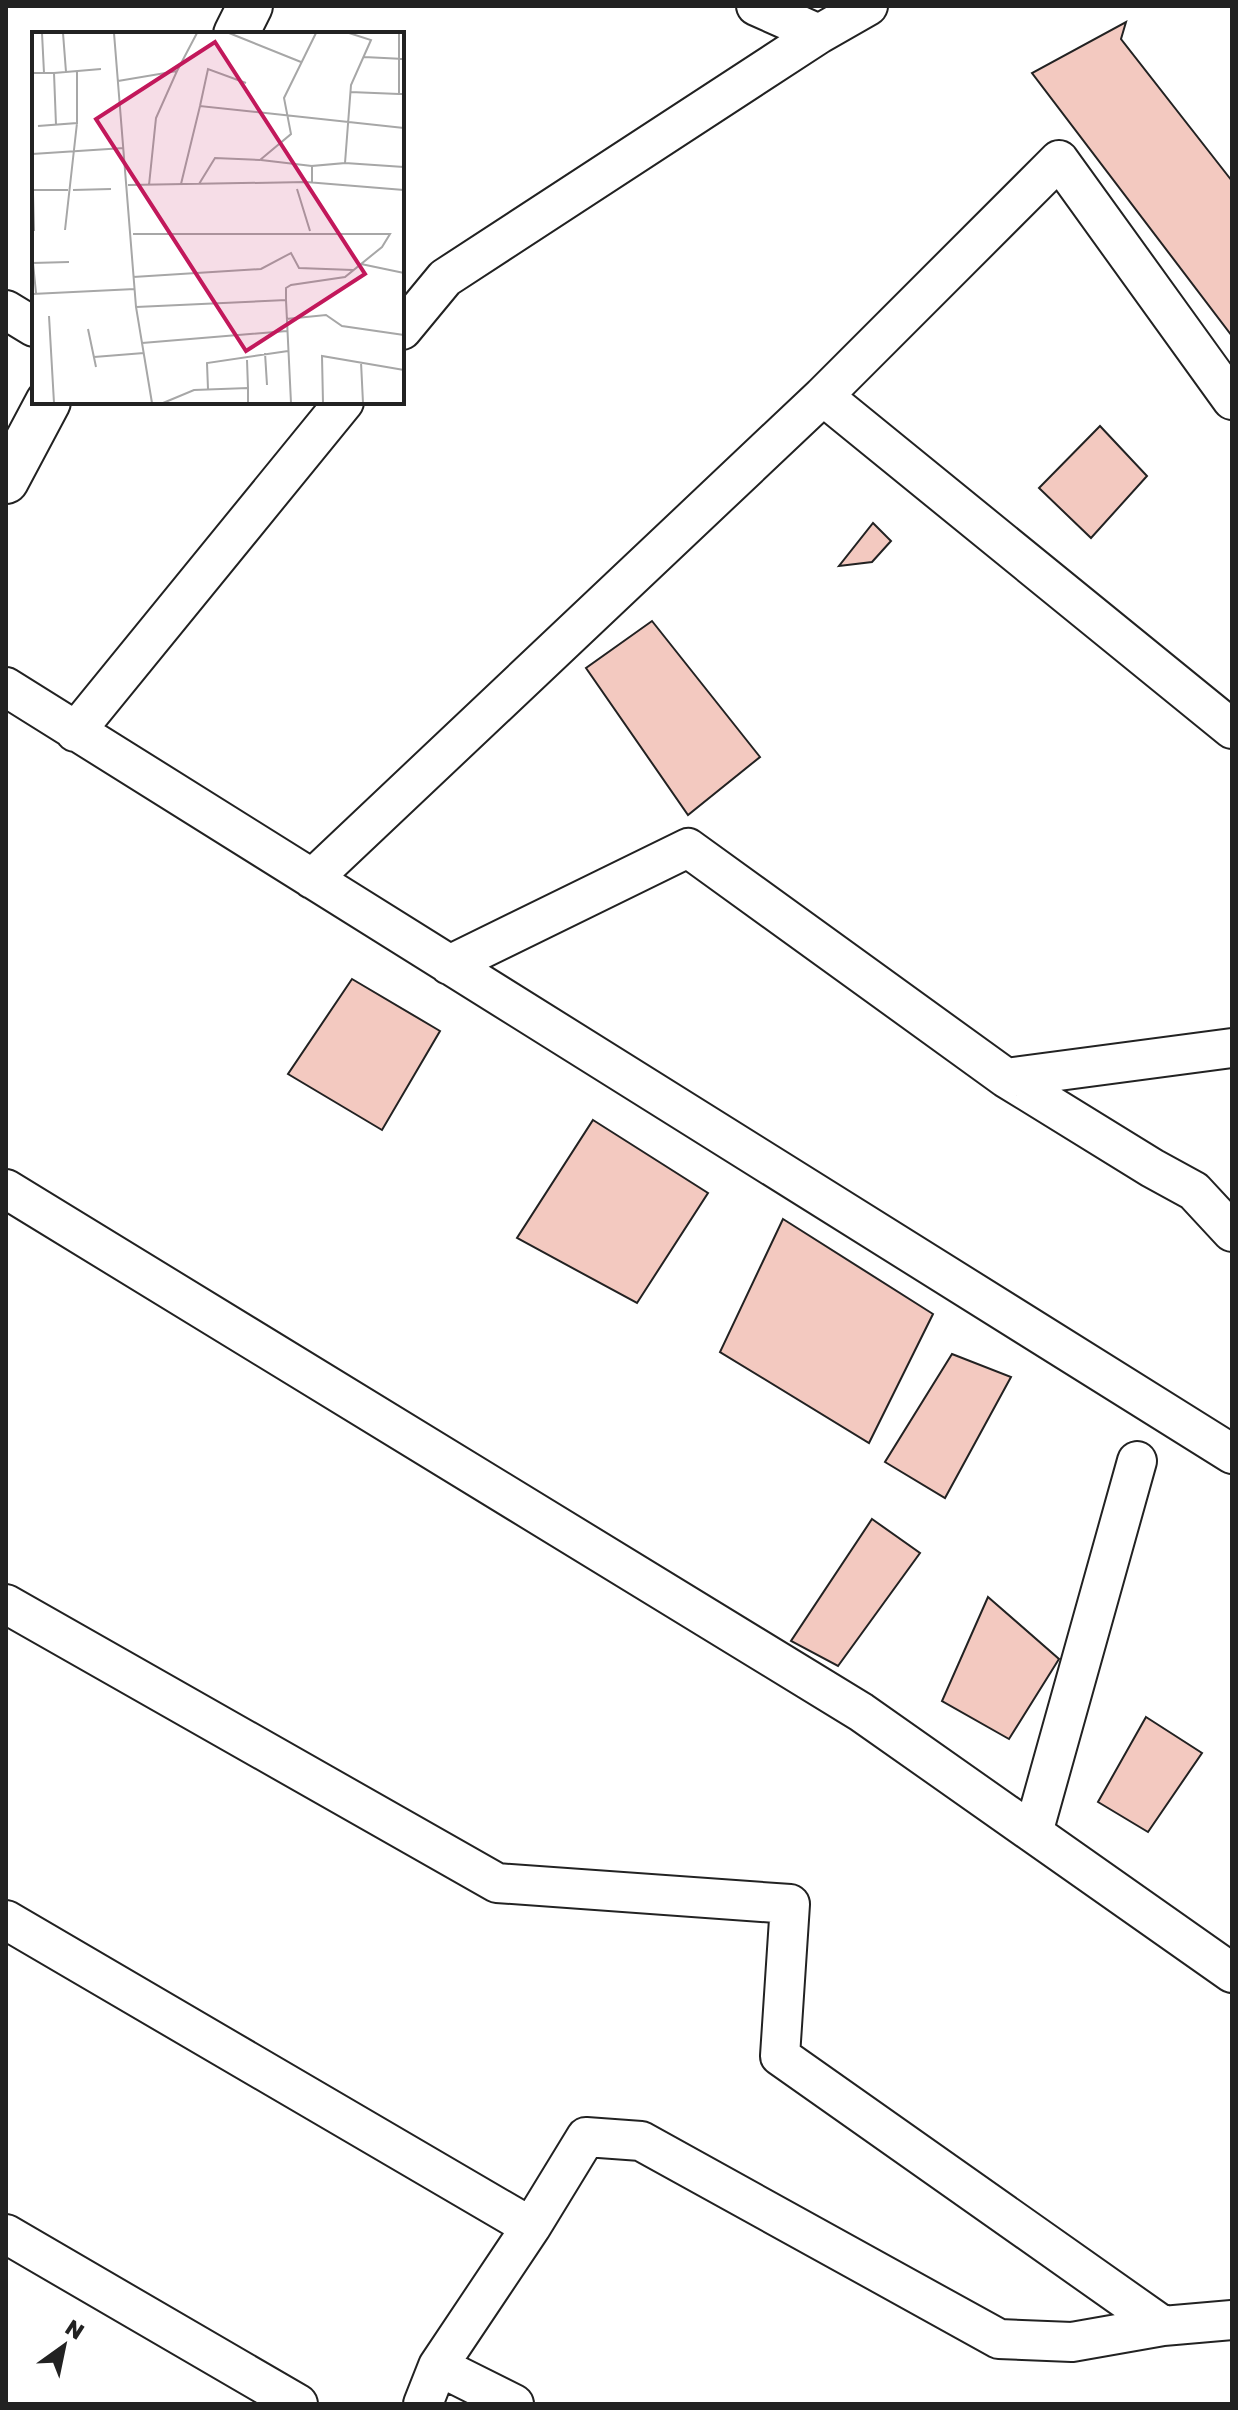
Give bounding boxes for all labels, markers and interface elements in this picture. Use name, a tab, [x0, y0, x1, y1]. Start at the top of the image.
inset map	[32, 32, 404, 404]
north arrow	[24, 2306, 104, 2386]
text: N	[61, 2313, 90, 2345]

